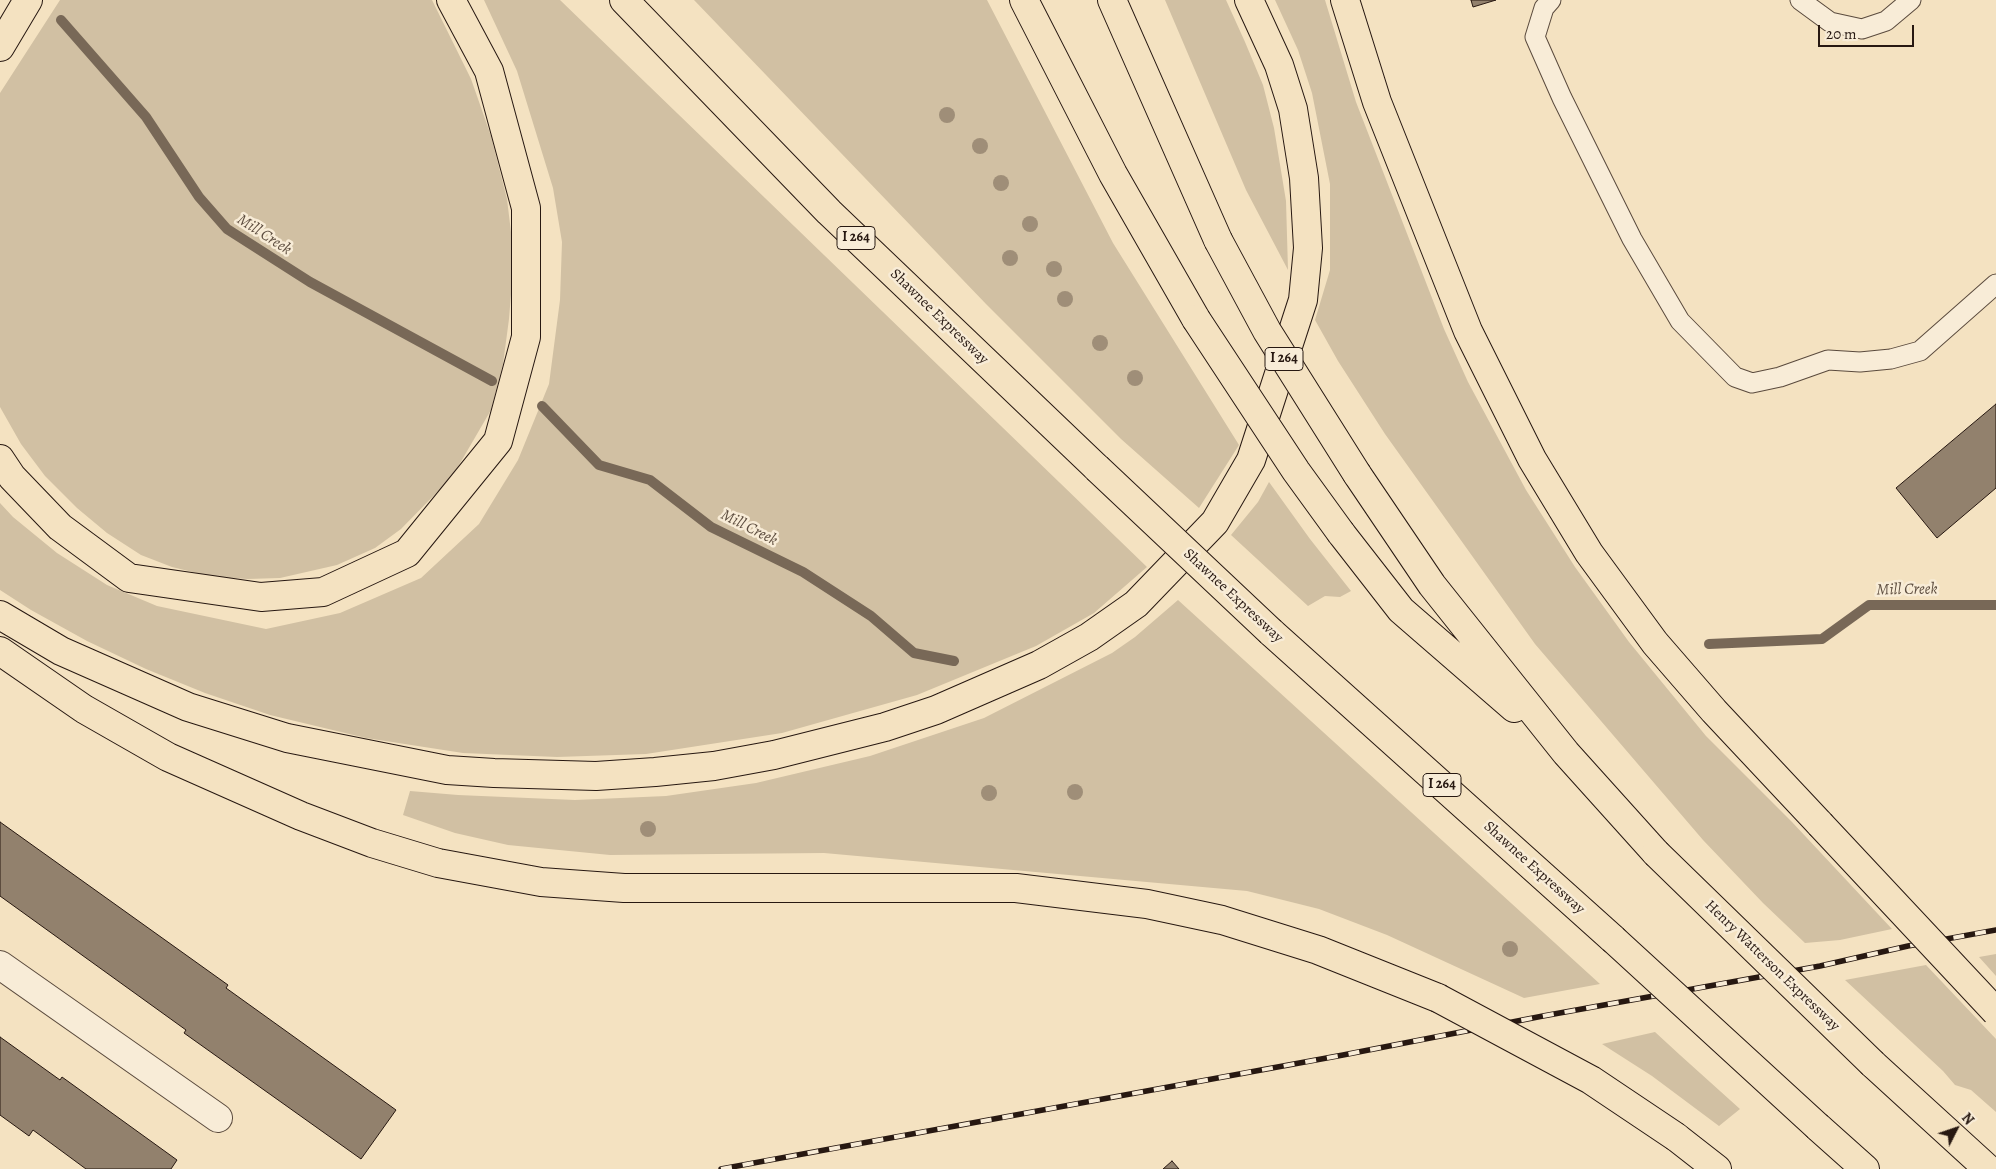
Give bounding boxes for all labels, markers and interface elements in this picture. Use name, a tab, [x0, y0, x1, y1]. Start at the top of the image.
scale bar	[1821, 15, 1917, 47]
text: 20 m	[1826, 24, 1857, 44]
water label: Mill Creek	[233, 210, 295, 260]
road number: I 264	[837, 227, 875, 250]
street label: Shawnee Expressway	[886, 265, 992, 369]
road number: I 264	[1265, 348, 1303, 370]
water label: Mill Creek	[717, 506, 781, 550]
street label: Shawnee Expressway	[1179, 545, 1287, 647]
water label: Mill Creek	[1876, 580, 1938, 600]
road number: I 264	[1423, 774, 1461, 796]
street label: Shawnee Expressway	[1480, 818, 1588, 918]
street label: Henry Watterson Expressway	[1701, 897, 1843, 1035]
north arrow	[1931, 1104, 1981, 1154]
text: N	[1957, 1109, 1978, 1129]

